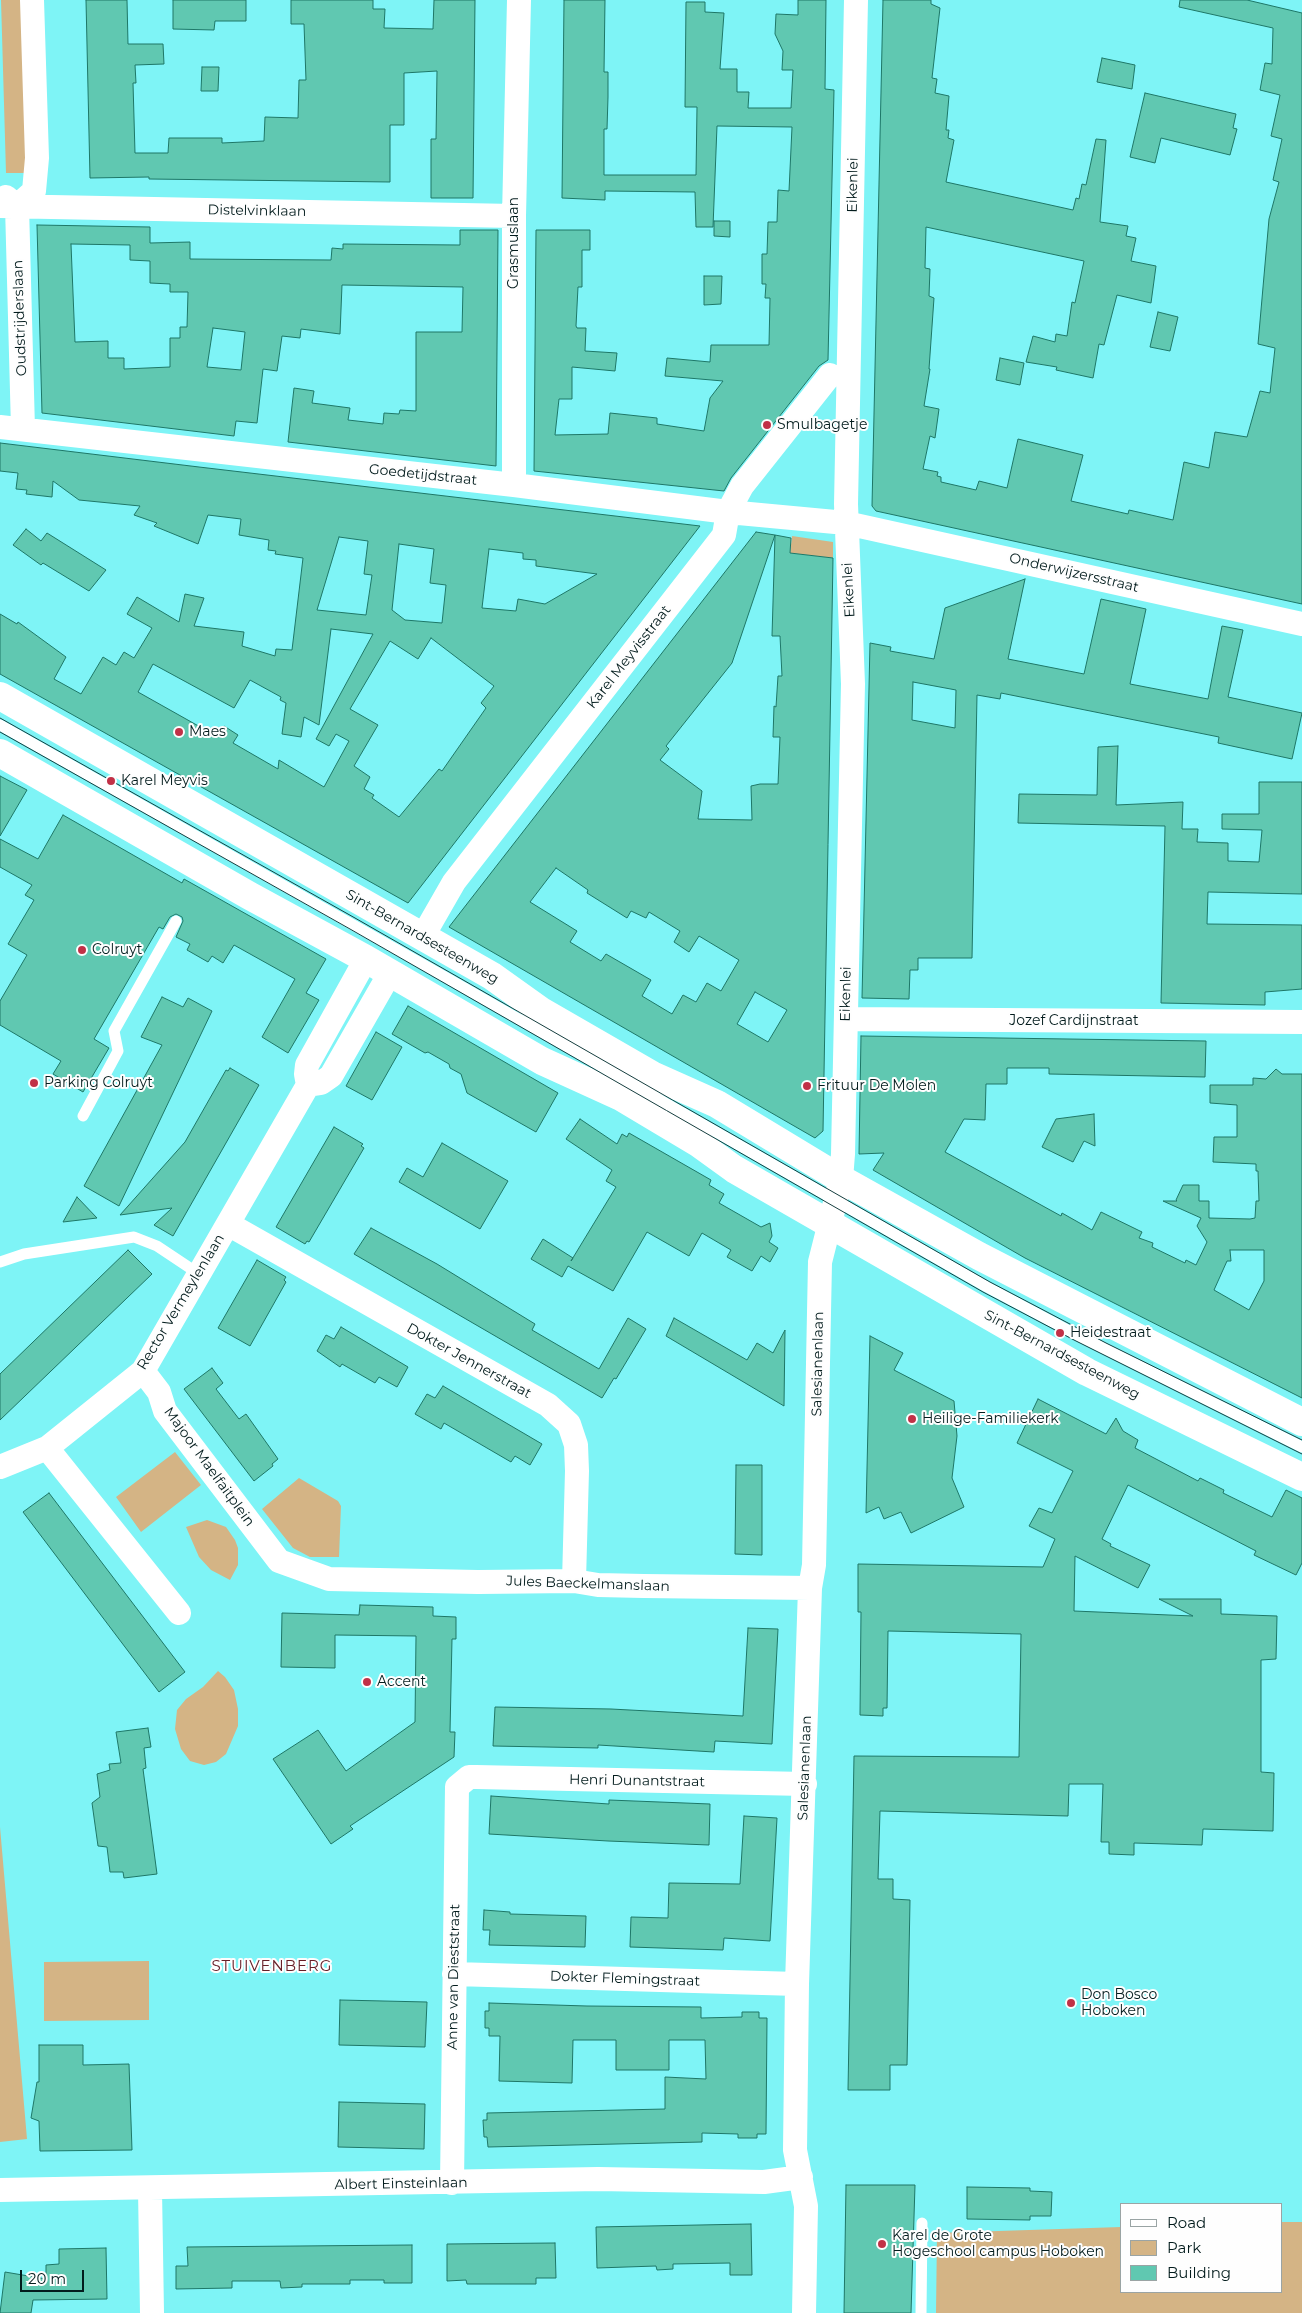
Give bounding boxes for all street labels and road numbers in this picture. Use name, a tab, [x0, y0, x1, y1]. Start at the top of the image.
street label: Eikenlei	[844, 157, 862, 213]
street label: Grasmuslaan	[506, 197, 522, 289]
street label: Distelvinklaan	[207, 202, 307, 220]
street label: Oudstrijderslaan	[10, 260, 30, 376]
street label: Goedetijdstraat	[368, 461, 478, 489]
street label: Onderwijzersstraat	[1008, 550, 1140, 596]
street label: Eikenlei	[839, 562, 859, 618]
street label: Karel Meyvisstraat	[583, 602, 675, 712]
street label: Sint-Bernardsesteenweg	[343, 886, 501, 988]
street label: Eikenlei	[837, 966, 855, 1022]
street label: Jozef Cardijnstraat	[1009, 1013, 1139, 1029]
street label: Rector Vermeylenlaan	[134, 1231, 228, 1373]
street label: Sint-Bernardsesteenweg	[981, 1307, 1143, 1403]
street label: Salesianenlaan	[809, 1311, 827, 1417]
street label: Dokter Jennerstraat	[404, 1320, 534, 1402]
street label: Majoor Maelfaitplein	[160, 1404, 258, 1530]
street label: Jules Baeckelmanslaan	[506, 1573, 670, 1595]
street label: Salesianenlaan	[795, 1715, 815, 1821]
street label: Henri Dunantstraat	[569, 1771, 705, 1791]
street label: Anne van Dieststraat	[444, 1904, 464, 2050]
street label: Dokter Flemingstraat	[550, 1968, 700, 1990]
street label: Albert Einsteinlaan	[334, 2174, 468, 2194]

